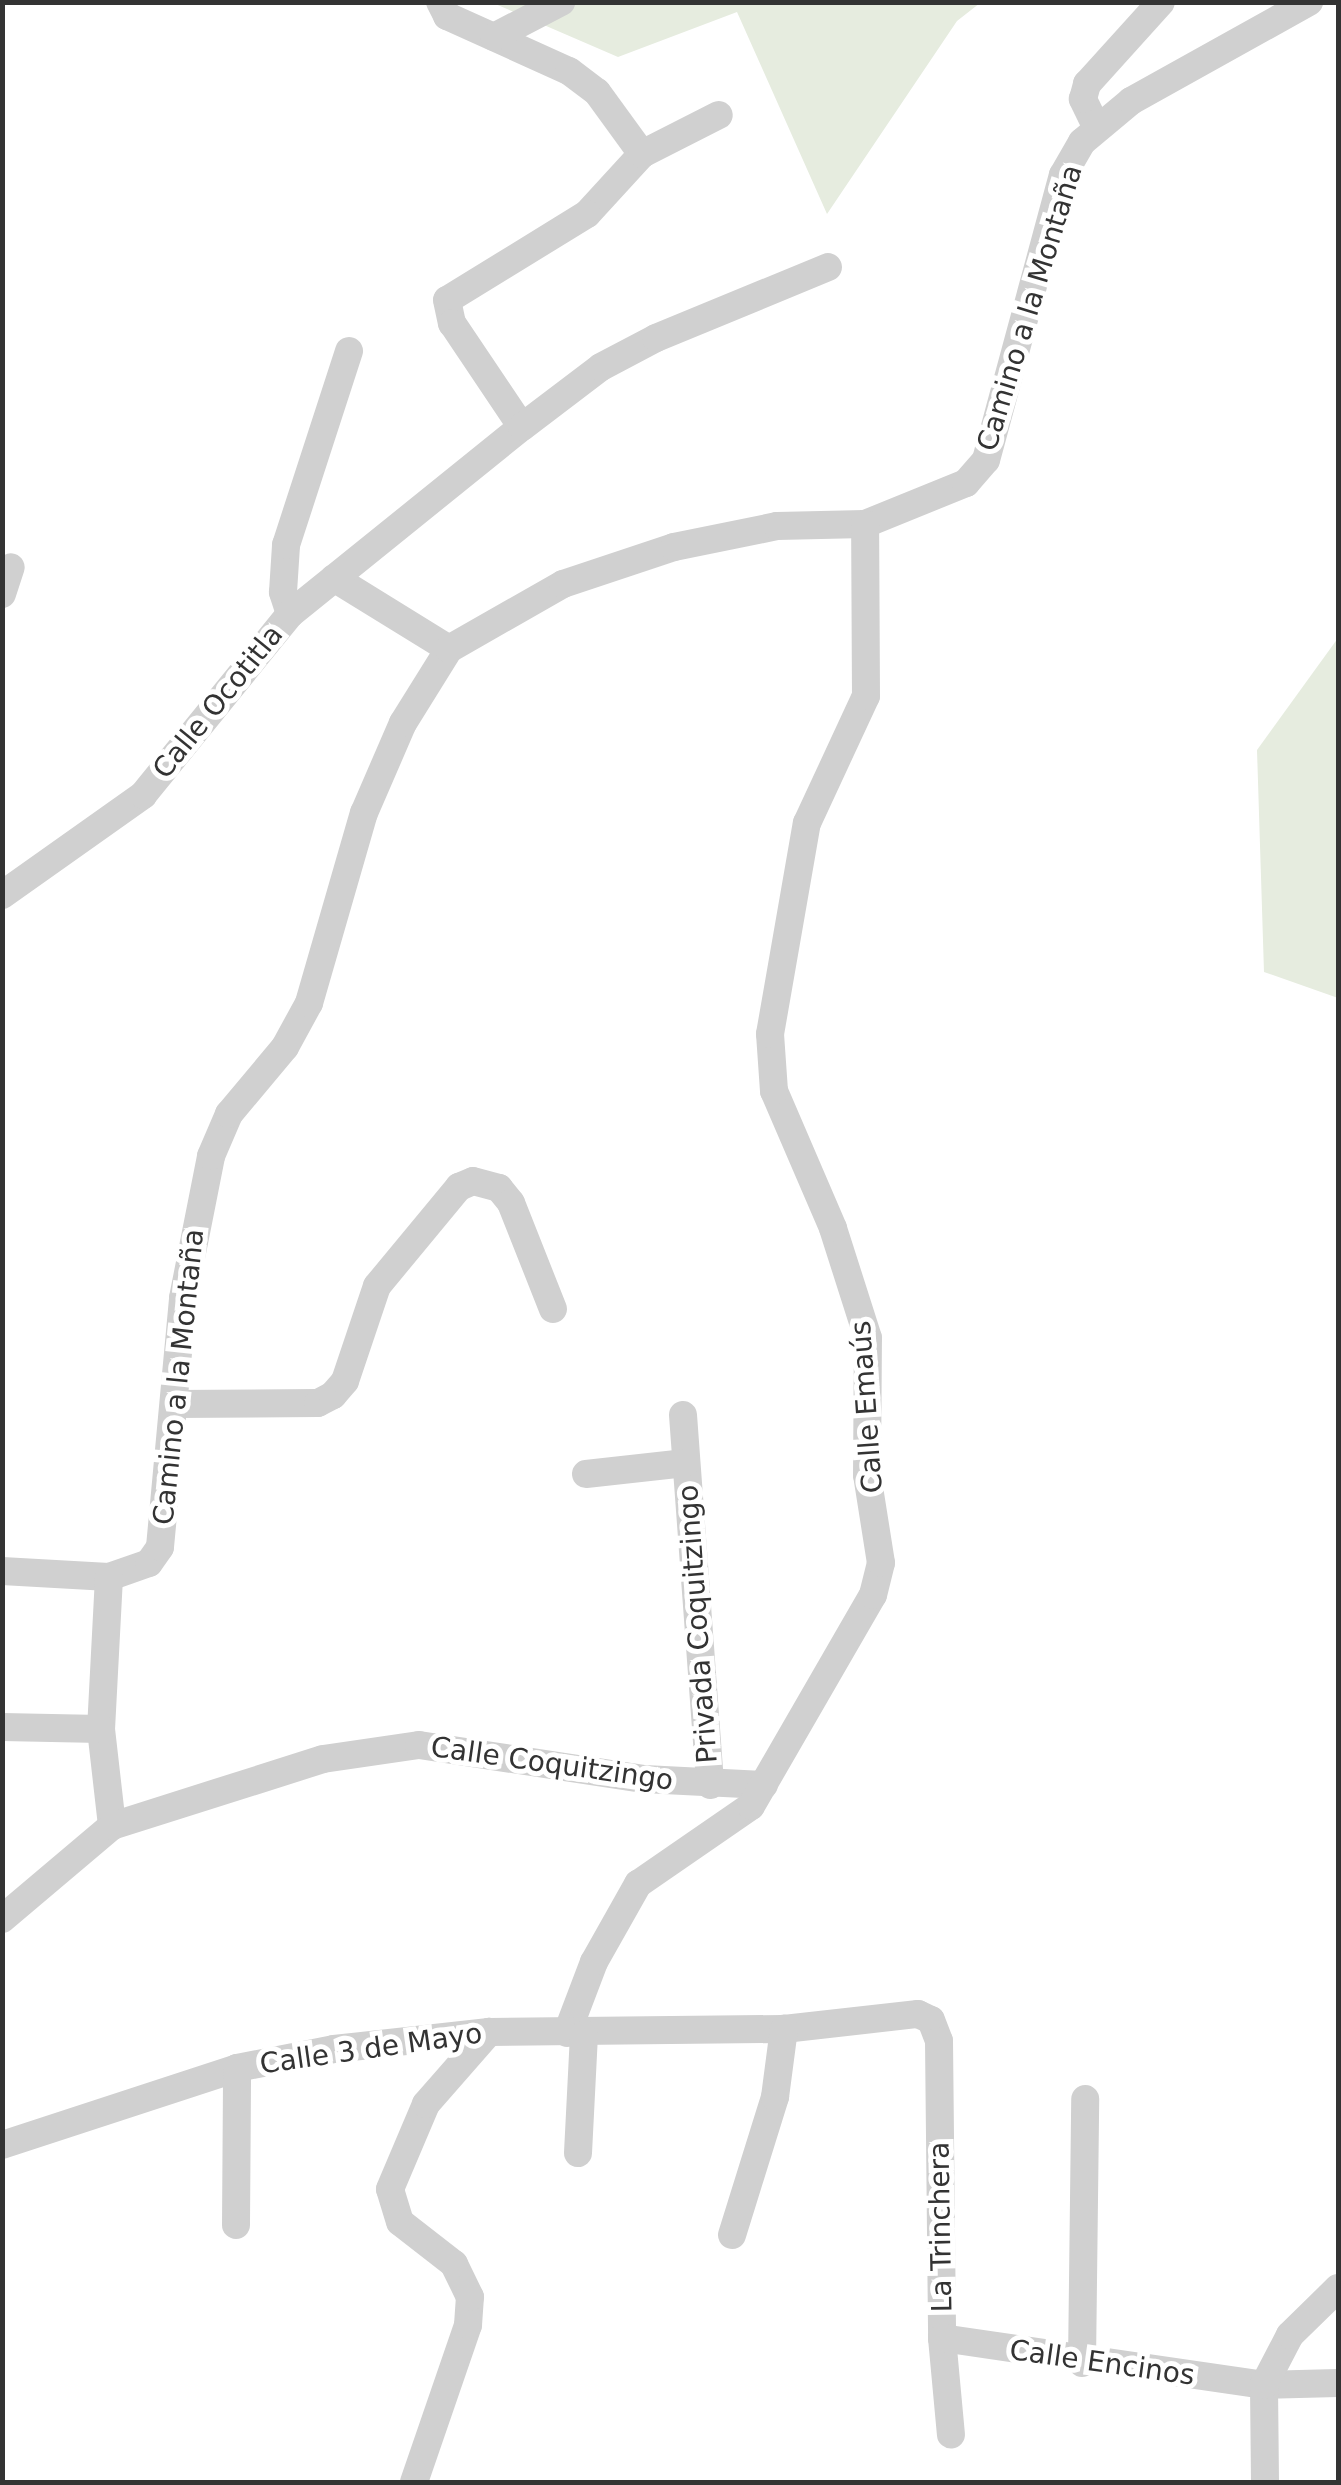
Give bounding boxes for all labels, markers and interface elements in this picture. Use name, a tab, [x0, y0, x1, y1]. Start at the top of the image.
street label: Camino a la Montaña	[970, 161, 1090, 455]
street label: Calle Ocotitla	[146, 619, 290, 785]
street label: Camino a la Montaña	[147, 1227, 211, 1527]
street label: Calle Emaús	[844, 1320, 890, 1494]
street label: Privada Coquitzingo	[671, 1484, 725, 1764]
street label: Calle Coquitzingo	[429, 1730, 675, 1798]
street label: Calle 3 de Mayo	[258, 2017, 484, 2081]
street label: La Trinchera	[923, 2141, 959, 2313]
street label: Calle Encinos	[1007, 2333, 1197, 2393]

